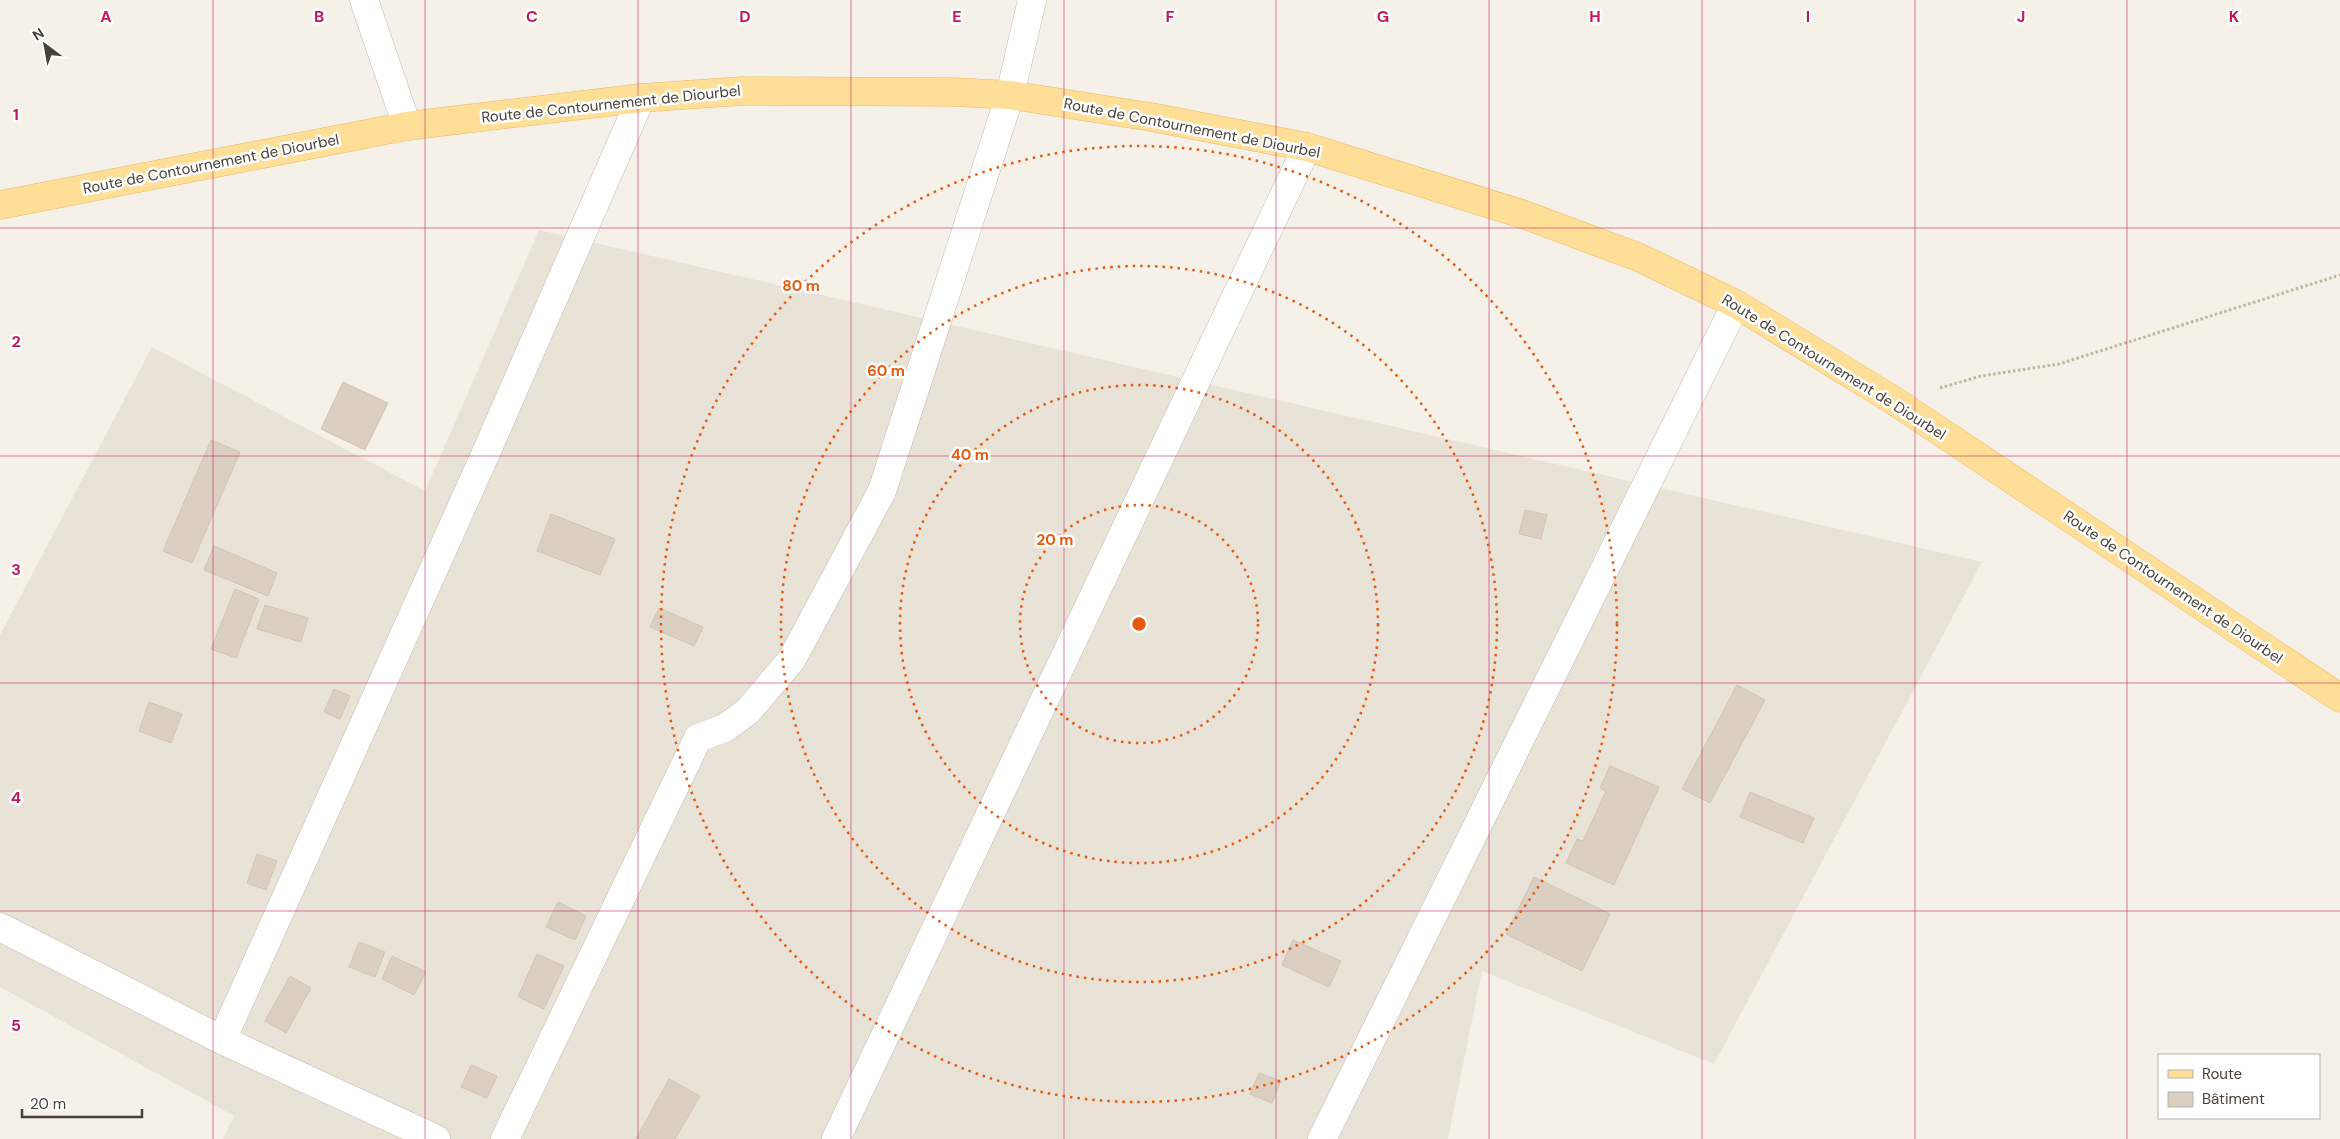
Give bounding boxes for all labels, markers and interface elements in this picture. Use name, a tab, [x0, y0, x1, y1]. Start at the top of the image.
text: A	[100, 6, 112, 27]
text: B	[314, 6, 324, 27]
text: C	[526, 6, 538, 27]
text: D	[739, 6, 751, 27]
text: E	[952, 6, 962, 27]
text: F	[1166, 6, 1175, 27]
text: G	[1377, 6, 1389, 27]
text: H	[1589, 6, 1601, 27]
text: I	[1806, 6, 1810, 27]
text: J	[2017, 6, 2025, 27]
text: K	[2229, 6, 2240, 27]
north arrow	[20, 20, 70, 70]
text: N	[29, 24, 47, 44]
street label: Route de Contournement de Diourbel	[480, 80, 742, 128]
street label: Route de Contournement de Diourbel	[1062, 93, 1322, 163]
text: 1	[13, 104, 19, 125]
street label: Route de Contournement de Diourbel	[81, 129, 341, 199]
text: 80 m	[782, 276, 820, 296]
street label: Route de Contournement de Diourbel	[1718, 289, 1950, 445]
text: 2	[11, 331, 21, 352]
text: 60 m	[867, 361, 905, 381]
text: 40 m	[951, 445, 989, 465]
street label: Route de Contournement de Diourbel	[2059, 506, 2287, 668]
text: 20 m	[1037, 530, 1073, 550]
text: 3	[11, 559, 21, 580]
centre of rings	[1130, 615, 1148, 633]
text: 4	[11, 787, 21, 808]
text: 5	[11, 1015, 21, 1036]
legend	[2158, 1054, 2320, 1119]
text: Route	[2202, 1064, 2242, 1084]
scale bar	[22, 1086, 142, 1118]
text: Bâtiment	[2202, 1089, 2265, 1109]
text: 20 m	[30, 1094, 66, 1114]

